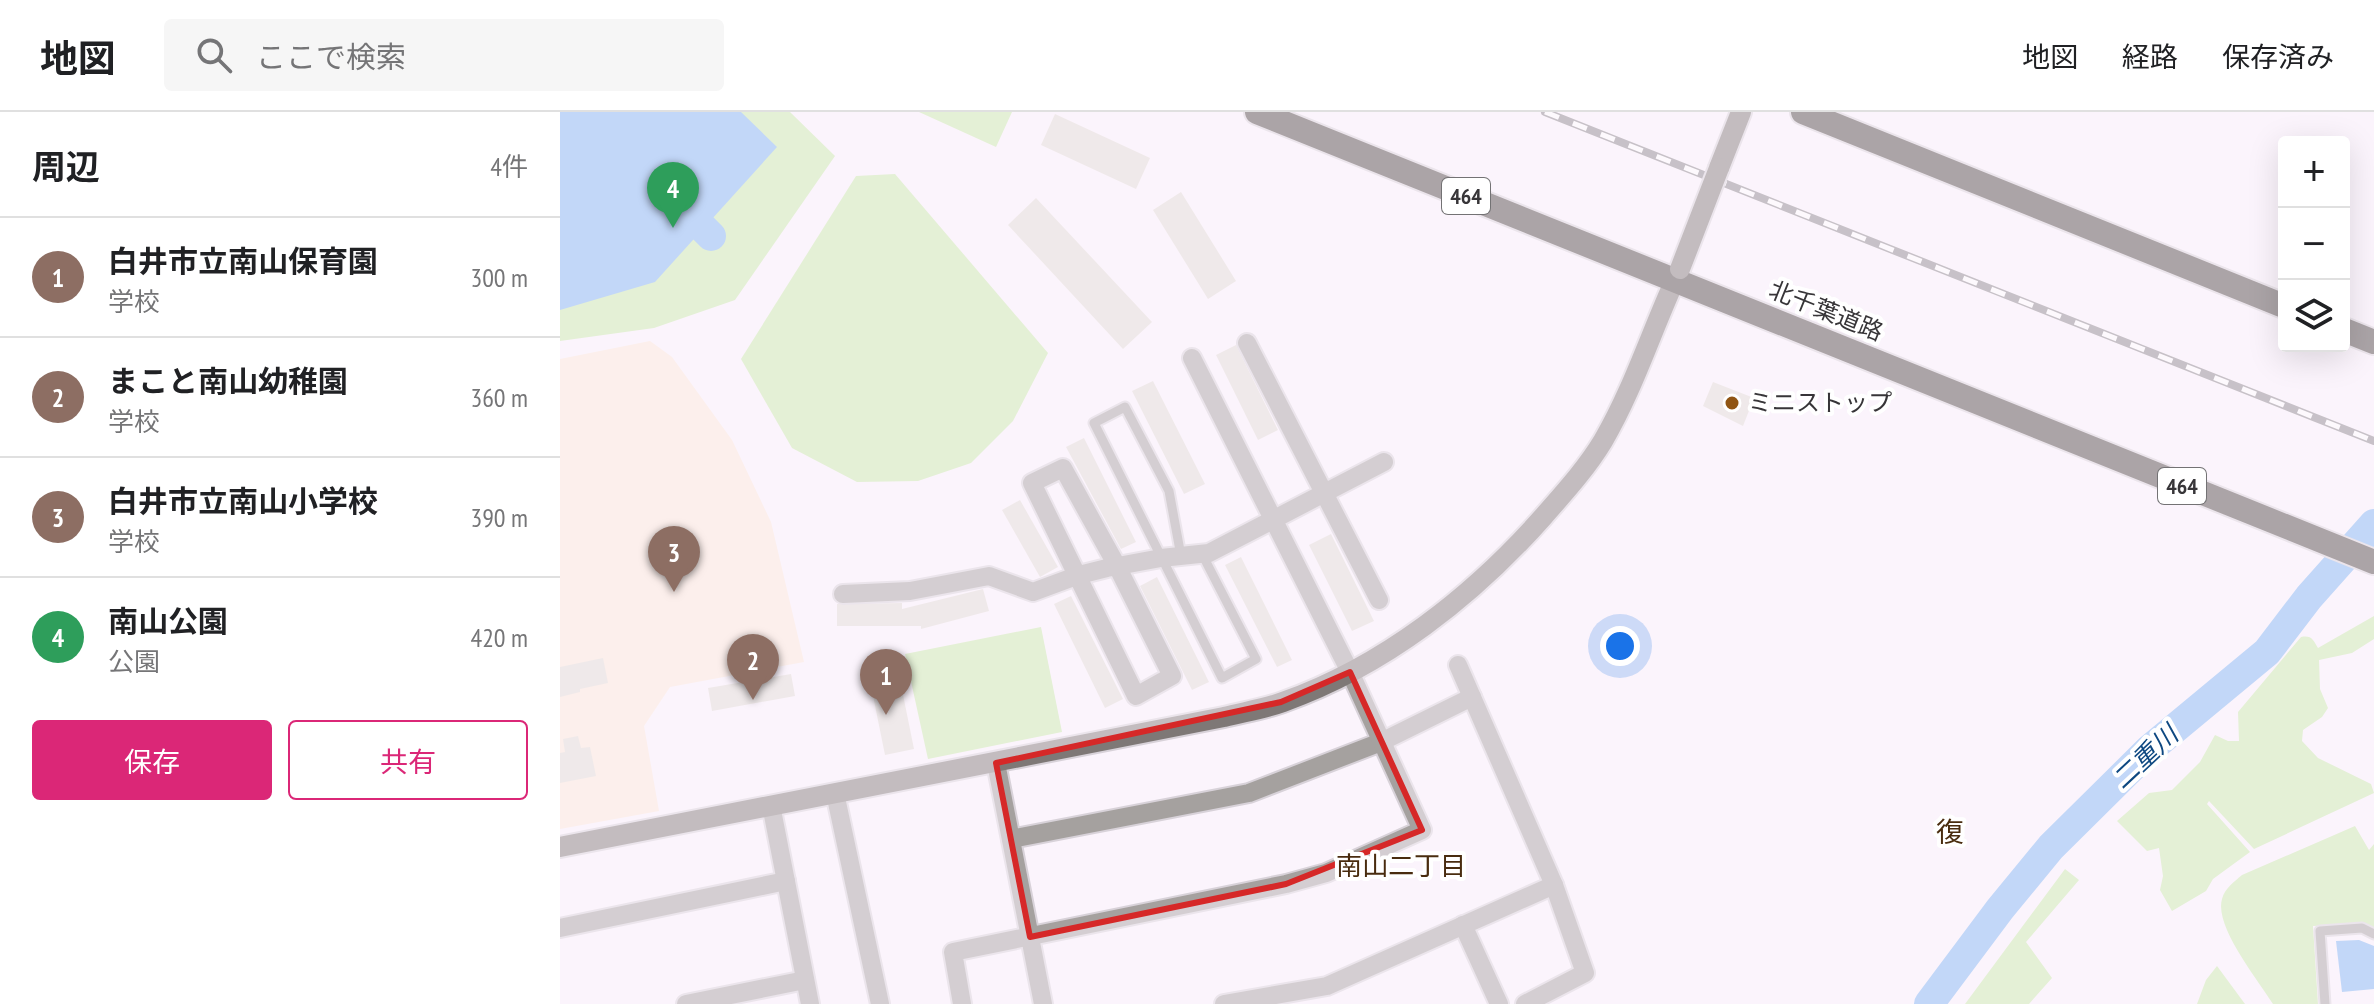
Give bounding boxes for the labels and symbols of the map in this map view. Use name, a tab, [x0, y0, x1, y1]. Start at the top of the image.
pin: 4	[647, 162, 699, 228]
road number: 464	[1442, 178, 1490, 214]
street label: 北千葉道路	[1765, 274, 1888, 347]
place label: ミニストップ	[1748, 387, 1892, 418]
marker: ミニストップ	[1723, 394, 1741, 412]
road number: 464	[2158, 468, 2206, 504]
pin: 3	[648, 526, 700, 592]
your location	[1600, 626, 1640, 666]
pin: 2	[727, 634, 779, 700]
pin: 1	[860, 649, 912, 715]
water label: 二重川	[2105, 716, 2187, 795]
district label: 復	[1936, 813, 1964, 850]
district label: 南山二丁目	[1336, 849, 1466, 882]

